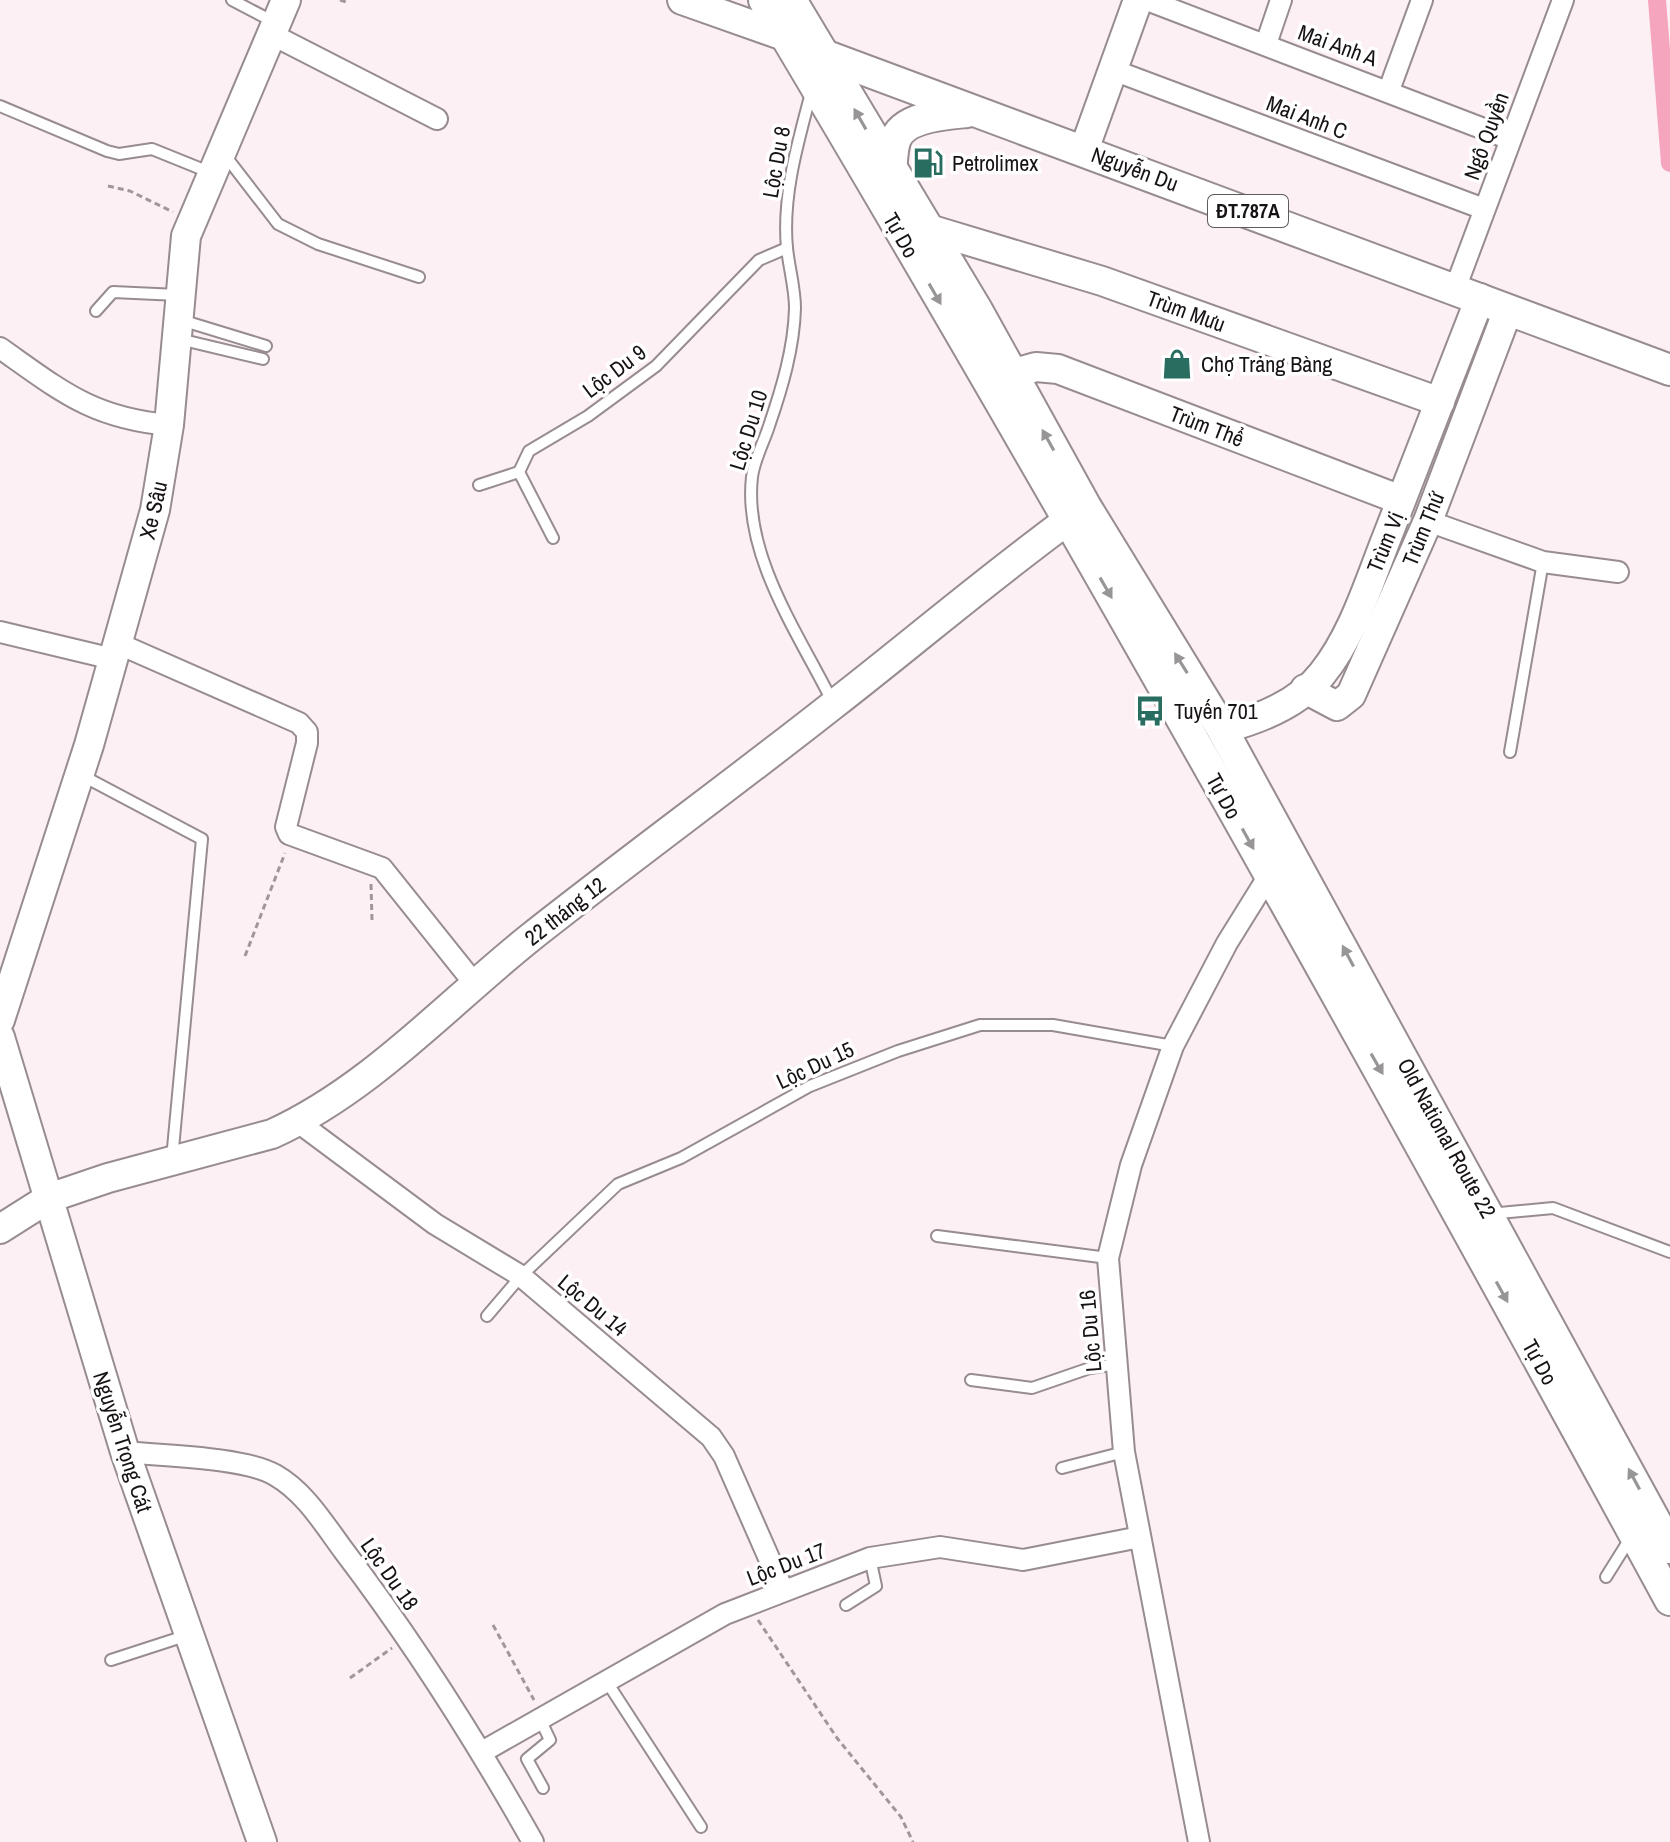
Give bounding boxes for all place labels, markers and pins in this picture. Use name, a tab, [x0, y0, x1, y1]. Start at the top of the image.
fuel station icon: Petrolimex	[911, 146, 945, 180]
place label: Petrolimex	[952, 148, 1038, 178]
shop icon: Chợ Trảng Bàng	[1160, 347, 1194, 381]
place label: Chợ Trảng Bàng	[1201, 349, 1332, 379]
bus stop icon: Tuyến 701	[1133, 694, 1167, 728]
place label: Tuyến 701	[1174, 696, 1258, 726]

